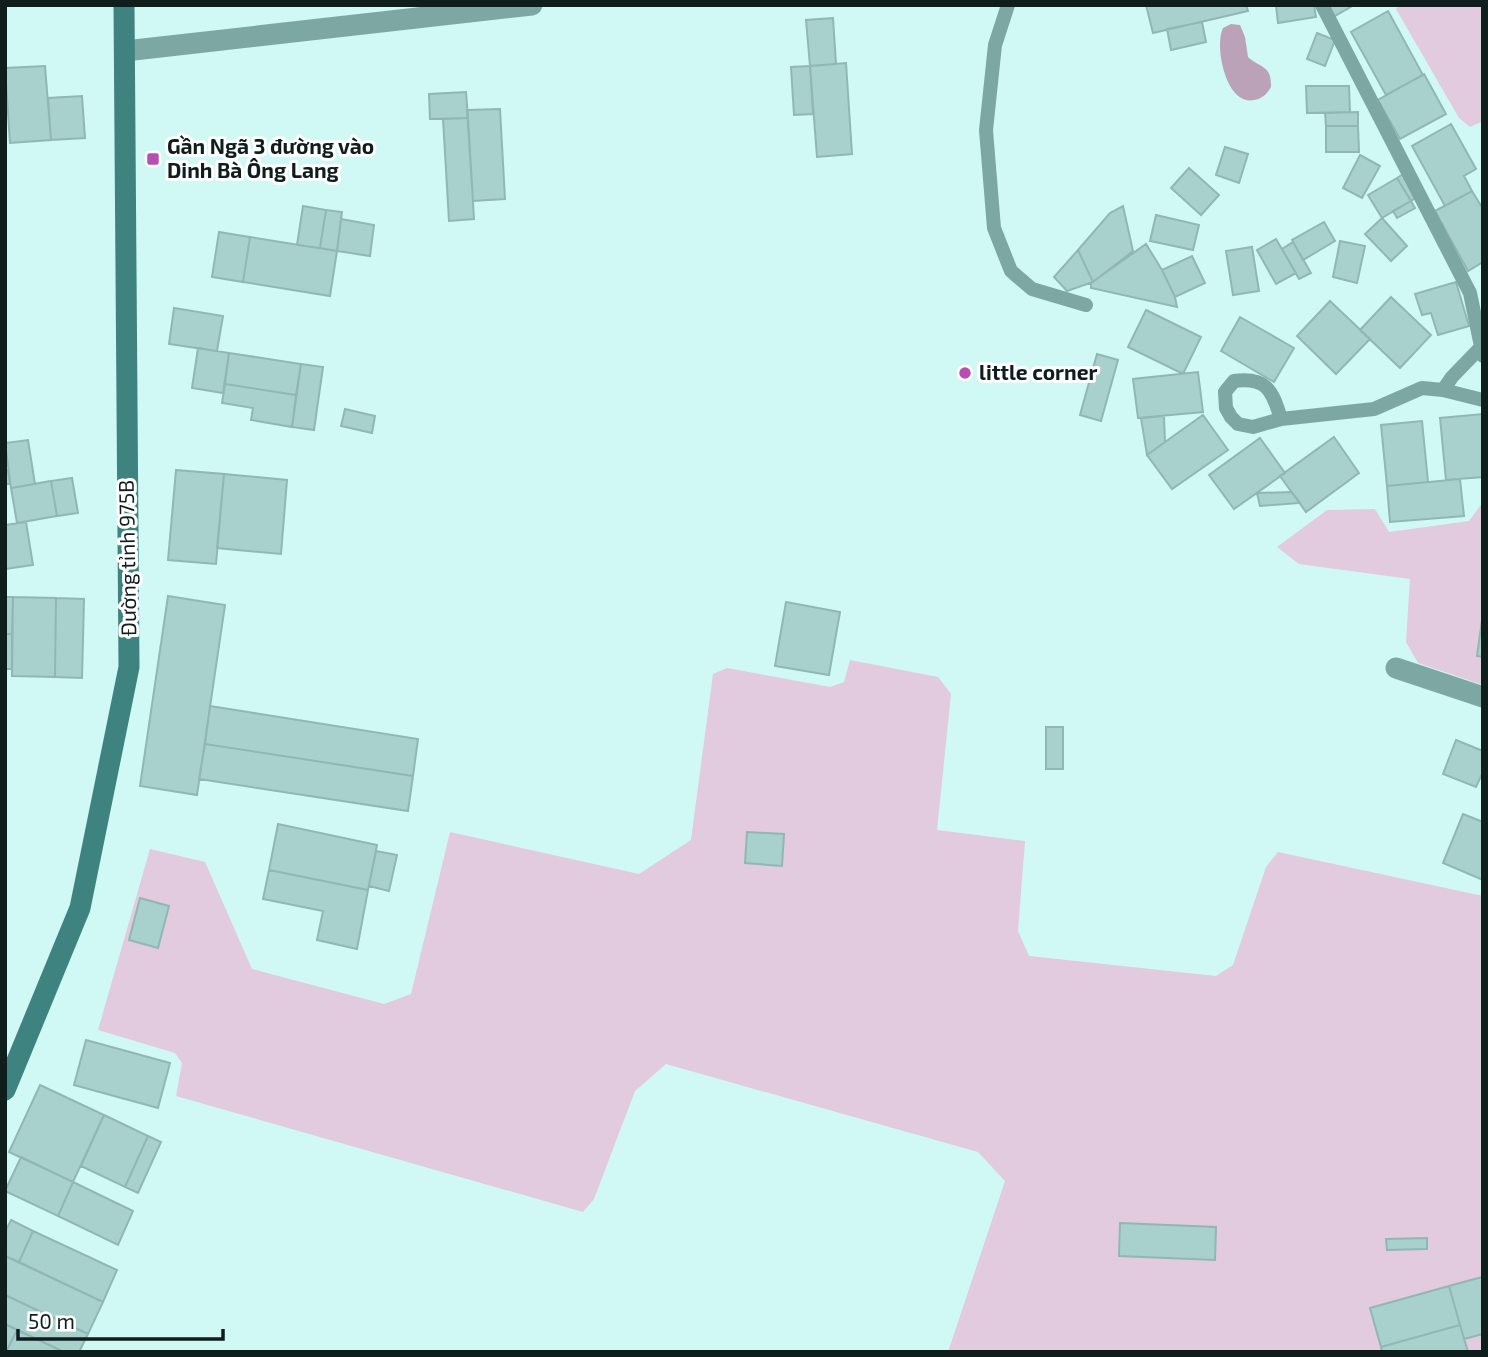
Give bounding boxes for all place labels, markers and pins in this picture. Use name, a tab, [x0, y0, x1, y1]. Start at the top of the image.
place label: Gần Ngã 3 đường vào Dinh Bà Ông Lang	[167, 133, 374, 182]
marker: Gần Ngã 3 đường vào Dinh Bà Ông Lang	[145, 151, 161, 167]
place label: little corner	[979, 359, 1098, 384]
marker: little corner	[957, 365, 973, 381]

